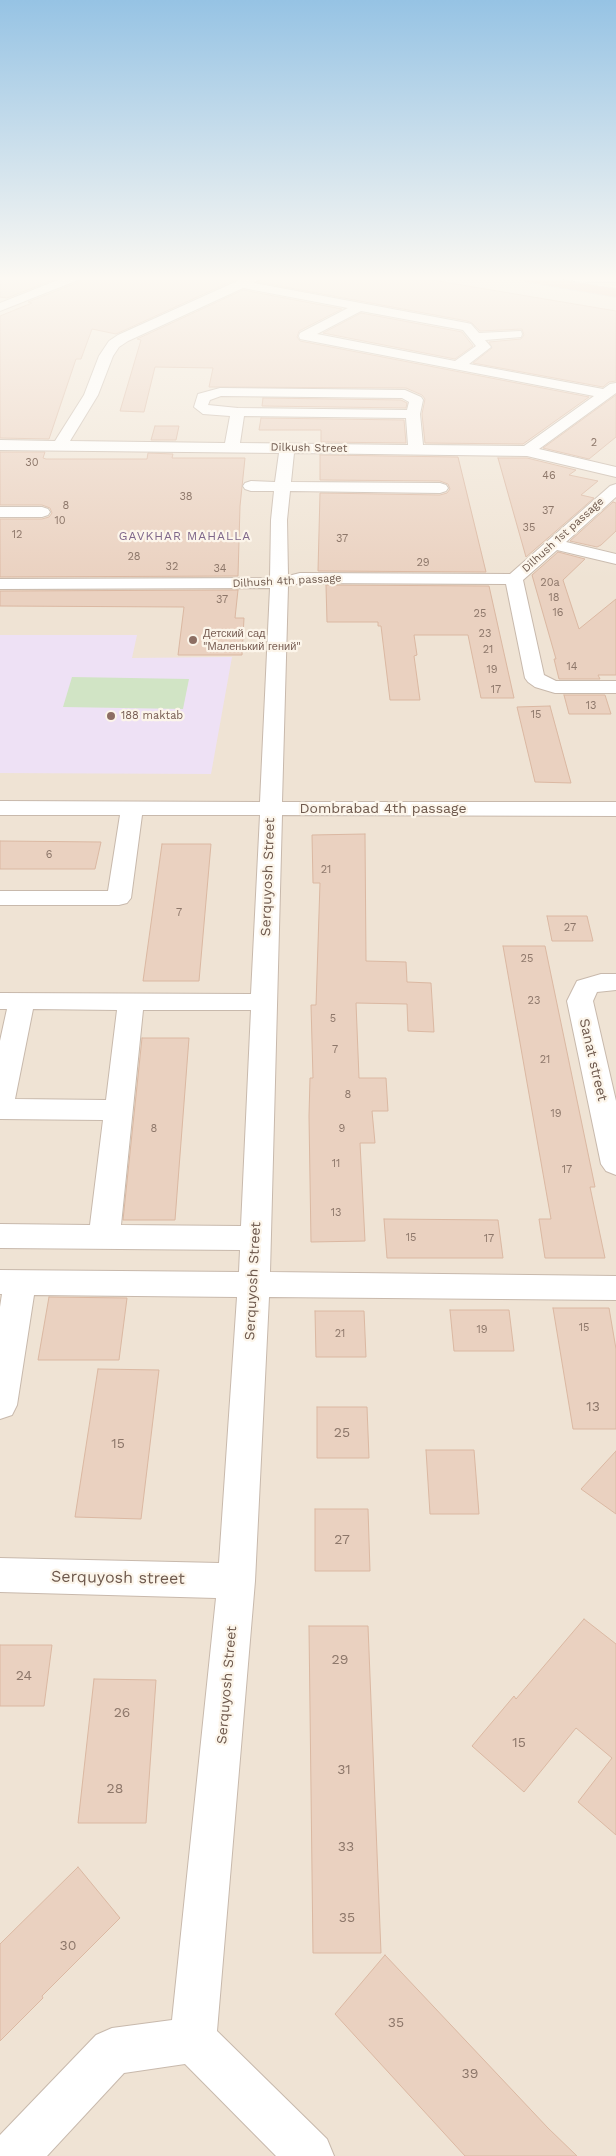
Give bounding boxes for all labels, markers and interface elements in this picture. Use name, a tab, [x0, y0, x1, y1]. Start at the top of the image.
house number: 2	[591, 436, 597, 450]
street label: Dilkush Street	[271, 441, 347, 455]
house number: 30	[25, 456, 39, 470]
house number: 46	[542, 469, 556, 483]
house number: 38	[179, 490, 193, 504]
street label: Dilhush 1st passage	[519, 495, 607, 575]
house number: 8	[63, 499, 69, 513]
house number: 37	[542, 504, 554, 518]
house number: 10	[54, 514, 66, 528]
house number: 35	[523, 521, 535, 535]
house number: 12	[12, 528, 22, 542]
district label: GAVKHAR MAHALLA	[117, 529, 253, 543]
house number: 37	[336, 532, 348, 546]
house number: 28	[127, 550, 141, 564]
house number: 29	[416, 556, 430, 570]
house number: 32	[166, 560, 178, 574]
house number: 34	[213, 562, 227, 576]
street label: Dilhush 4th passage	[232, 572, 342, 590]
house number: 20a	[540, 576, 560, 590]
house number: 18	[548, 591, 560, 605]
house number: 37	[216, 593, 228, 607]
house number: 16	[553, 606, 563, 620]
house number: 25	[474, 607, 486, 621]
place label: Детский сад "Маленький гений"	[203, 627, 301, 653]
house number: 23	[479, 627, 491, 641]
marker: Детский сад "Маленький гений"	[187, 634, 199, 646]
house number: 21	[483, 643, 493, 657]
house number: 14	[566, 660, 578, 674]
house number: 19	[486, 663, 498, 677]
house number: 17	[491, 683, 501, 697]
house number: 13	[586, 699, 596, 713]
house number: 15	[531, 708, 541, 722]
place label: 188 maktab	[121, 709, 183, 723]
marker: 188 maktab	[105, 710, 117, 722]
street label: Dombrabad 4th passage	[299, 801, 467, 817]
street label: Serquyosh Street	[258, 817, 278, 937]
house number: 6	[46, 848, 52, 862]
house number: 21	[321, 863, 331, 877]
house number: 7	[176, 906, 182, 920]
house number: 27	[564, 921, 576, 935]
house number: 25	[521, 952, 533, 966]
house number: 23	[528, 994, 540, 1008]
house number: 5	[330, 1012, 336, 1026]
street label: Sanat street	[575, 1017, 611, 1103]
house number: 7	[332, 1043, 338, 1057]
house number: 21	[540, 1053, 550, 1067]
house number: 8	[345, 1088, 351, 1102]
house number: 19	[550, 1107, 562, 1121]
house number: 8	[151, 1122, 157, 1136]
house number: 9	[339, 1122, 345, 1136]
house number: 11	[332, 1157, 340, 1171]
house number: 17	[562, 1163, 572, 1177]
house number: 13	[331, 1206, 341, 1220]
street label: Serquyosh Street	[242, 1221, 264, 1341]
house number: 15	[406, 1231, 416, 1245]
house number: 17	[484, 1232, 494, 1246]
house number: 15	[579, 1321, 589, 1335]
house number: 19	[476, 1323, 488, 1337]
house number: 21	[335, 1327, 345, 1341]
house number: 13	[586, 1399, 600, 1415]
house number: 25	[334, 1425, 350, 1441]
house number: 15	[111, 1436, 125, 1452]
house number: 27	[334, 1532, 350, 1548]
street label: Serquyosh street	[51, 1567, 185, 1589]
street label: Serquyosh Street	[213, 1625, 241, 1745]
house number: 29	[332, 1652, 348, 1668]
house number: 24	[16, 1668, 32, 1684]
house number: 26	[114, 1705, 130, 1721]
house number: 15	[512, 1735, 526, 1751]
house number: 31	[337, 1762, 351, 1778]
house number: 28	[107, 1781, 123, 1797]
house number: 33	[338, 1839, 354, 1855]
house number: 35	[339, 1910, 355, 1926]
house number: 30	[60, 1938, 76, 1954]
house number: 35	[388, 2015, 404, 2031]
house number: 39	[462, 2066, 478, 2082]

